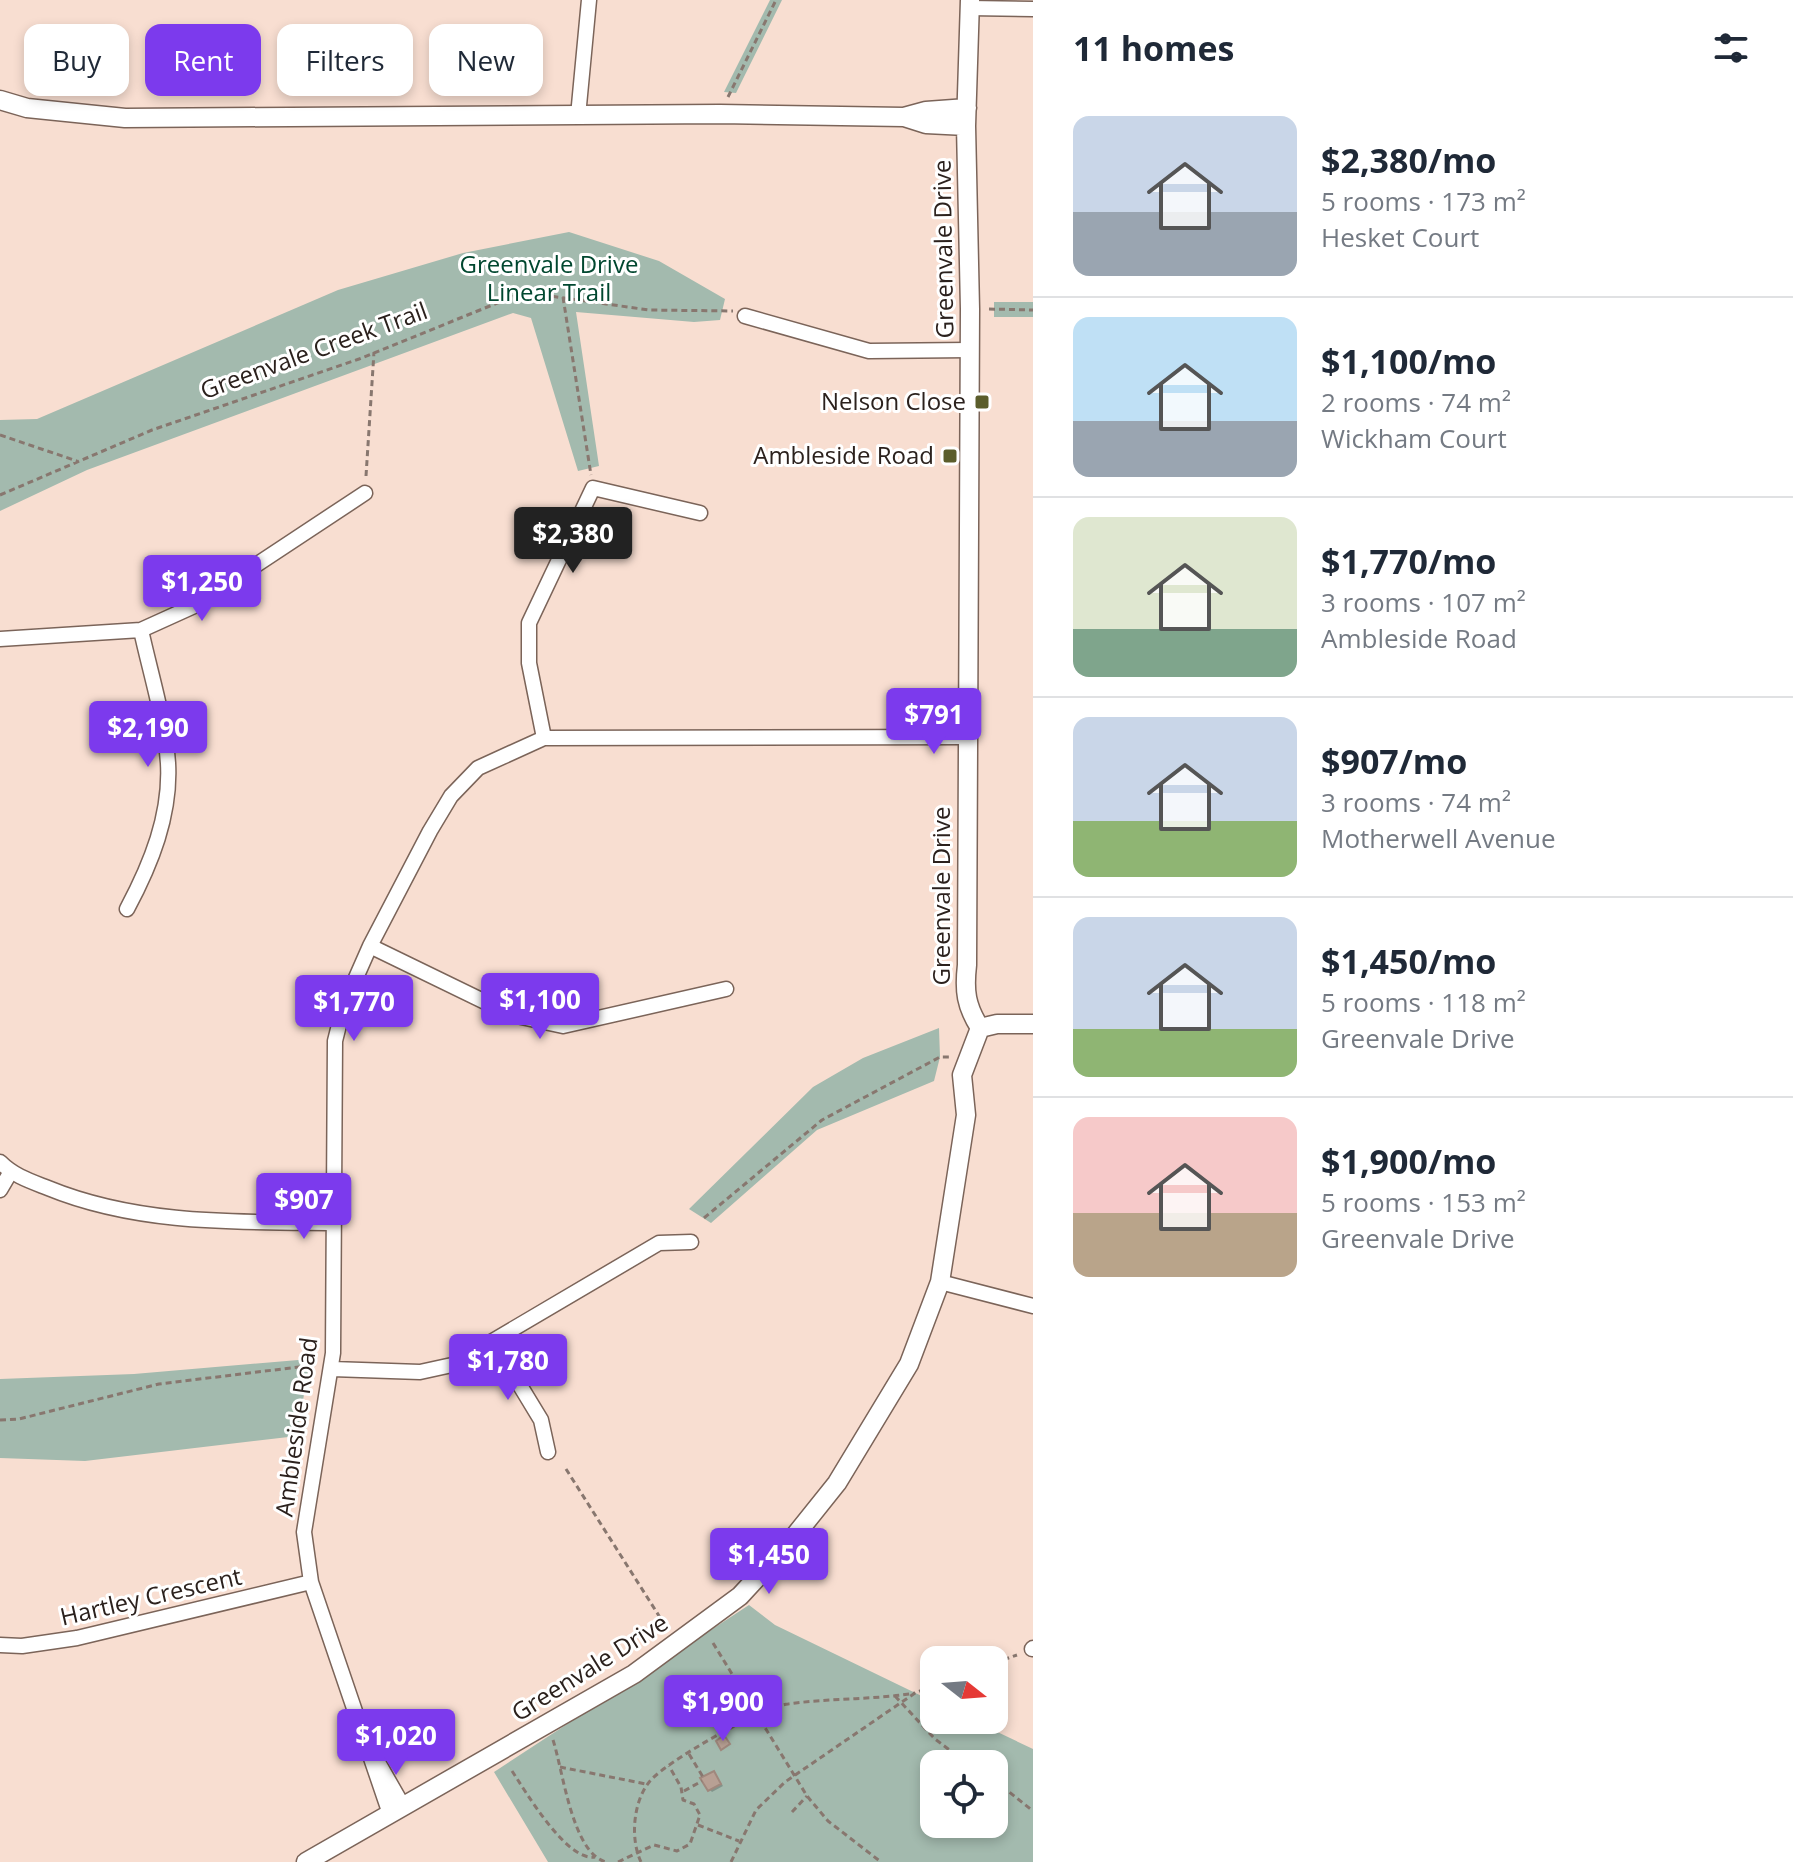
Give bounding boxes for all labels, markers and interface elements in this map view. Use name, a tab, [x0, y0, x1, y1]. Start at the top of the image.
chip: Buy	[24, 24, 129, 96]
chip: Rent	[145, 24, 261, 96]
chip: Filters	[277, 24, 413, 96]
chip: New	[429, 24, 543, 96]
text: 11 homes	[1073, 25, 1234, 71]
icon: filters	[1709, 26, 1753, 70]
text: $2,380/mo	[1321, 137, 1496, 183]
icon: home	[1137, 148, 1233, 244]
street label: Greenvale Drive	[924, 159, 961, 339]
text: 5 rooms · 173 m²	[1321, 183, 1526, 219]
text: Hesket Court	[1321, 219, 1479, 255]
park label: Greenvale Drive Linear Trail	[460, 247, 638, 308]
street label: Greenvale Creek Trail	[195, 293, 432, 406]
text: $1,100/mo	[1321, 338, 1496, 384]
icon: home	[1137, 349, 1233, 445]
place label: Nelson Close	[821, 384, 966, 417]
text: 2 rooms · 74 m²	[1321, 384, 1511, 420]
marker: Nelson Close	[973, 393, 991, 411]
text: Wickham Court	[1321, 420, 1507, 456]
place label: Ambleside Road	[753, 438, 934, 471]
marker: Ambleside Road	[941, 447, 959, 465]
pin: $2,380	[508, 507, 638, 575]
text: $2,380	[532, 515, 614, 551]
text: $1,770/mo	[1321, 538, 1496, 584]
icon: home	[1137, 549, 1233, 645]
pin: $1,250	[137, 555, 267, 623]
text: $1,250	[161, 563, 243, 599]
text: 3 rooms · 107 m²	[1321, 584, 1526, 620]
text: Ambleside Road	[1321, 620, 1517, 656]
pin: $791	[887, 688, 981, 756]
text: $791	[904, 696, 964, 732]
pin: $2,190	[83, 701, 213, 769]
text: $2,190	[107, 709, 189, 745]
text: $907/mo	[1321, 738, 1467, 784]
icon: home	[1137, 749, 1233, 845]
text: 3 rooms · 74 m²	[1321, 784, 1511, 820]
street label: Greenvale Drive	[924, 807, 957, 985]
text: Motherwell Avenue	[1321, 820, 1556, 856]
text: $1,450/mo	[1321, 938, 1496, 984]
icon: home	[1137, 949, 1233, 1045]
pin: $1,100	[475, 973, 605, 1041]
pin: $1,770	[289, 975, 419, 1043]
text: $1,100	[499, 981, 581, 1017]
text: $1,770	[313, 983, 395, 1019]
text: 5 rooms · 118 m²	[1321, 984, 1526, 1020]
text: Greenvale Drive	[1321, 1020, 1515, 1056]
text: $1,900/mo	[1321, 1138, 1496, 1184]
icon: home	[1137, 1149, 1233, 1245]
pin: $907	[257, 1173, 351, 1241]
text: $907	[274, 1181, 334, 1217]
text: 5 rooms · 153 m²	[1321, 1184, 1526, 1220]
text: Greenvale Drive	[1321, 1220, 1515, 1256]
pin: $1,780	[443, 1334, 573, 1402]
street label: Ambleside Road	[267, 1335, 324, 1519]
text: $1,780	[467, 1342, 549, 1378]
pin: $1,450	[704, 1528, 834, 1596]
text: $1,450	[728, 1536, 810, 1572]
street label: Hartley Crescent	[57, 1559, 245, 1632]
street label: Greenvale Drive	[505, 1605, 674, 1728]
north arrow	[920, 1646, 1008, 1734]
map controls	[920, 1646, 1008, 1838]
pin: $1,900	[658, 1675, 788, 1743]
text: $1,900	[682, 1683, 764, 1719]
pin: $1,020	[331, 1709, 461, 1777]
text: $1,020	[355, 1717, 437, 1753]
button: locate	[920, 1750, 1008, 1838]

